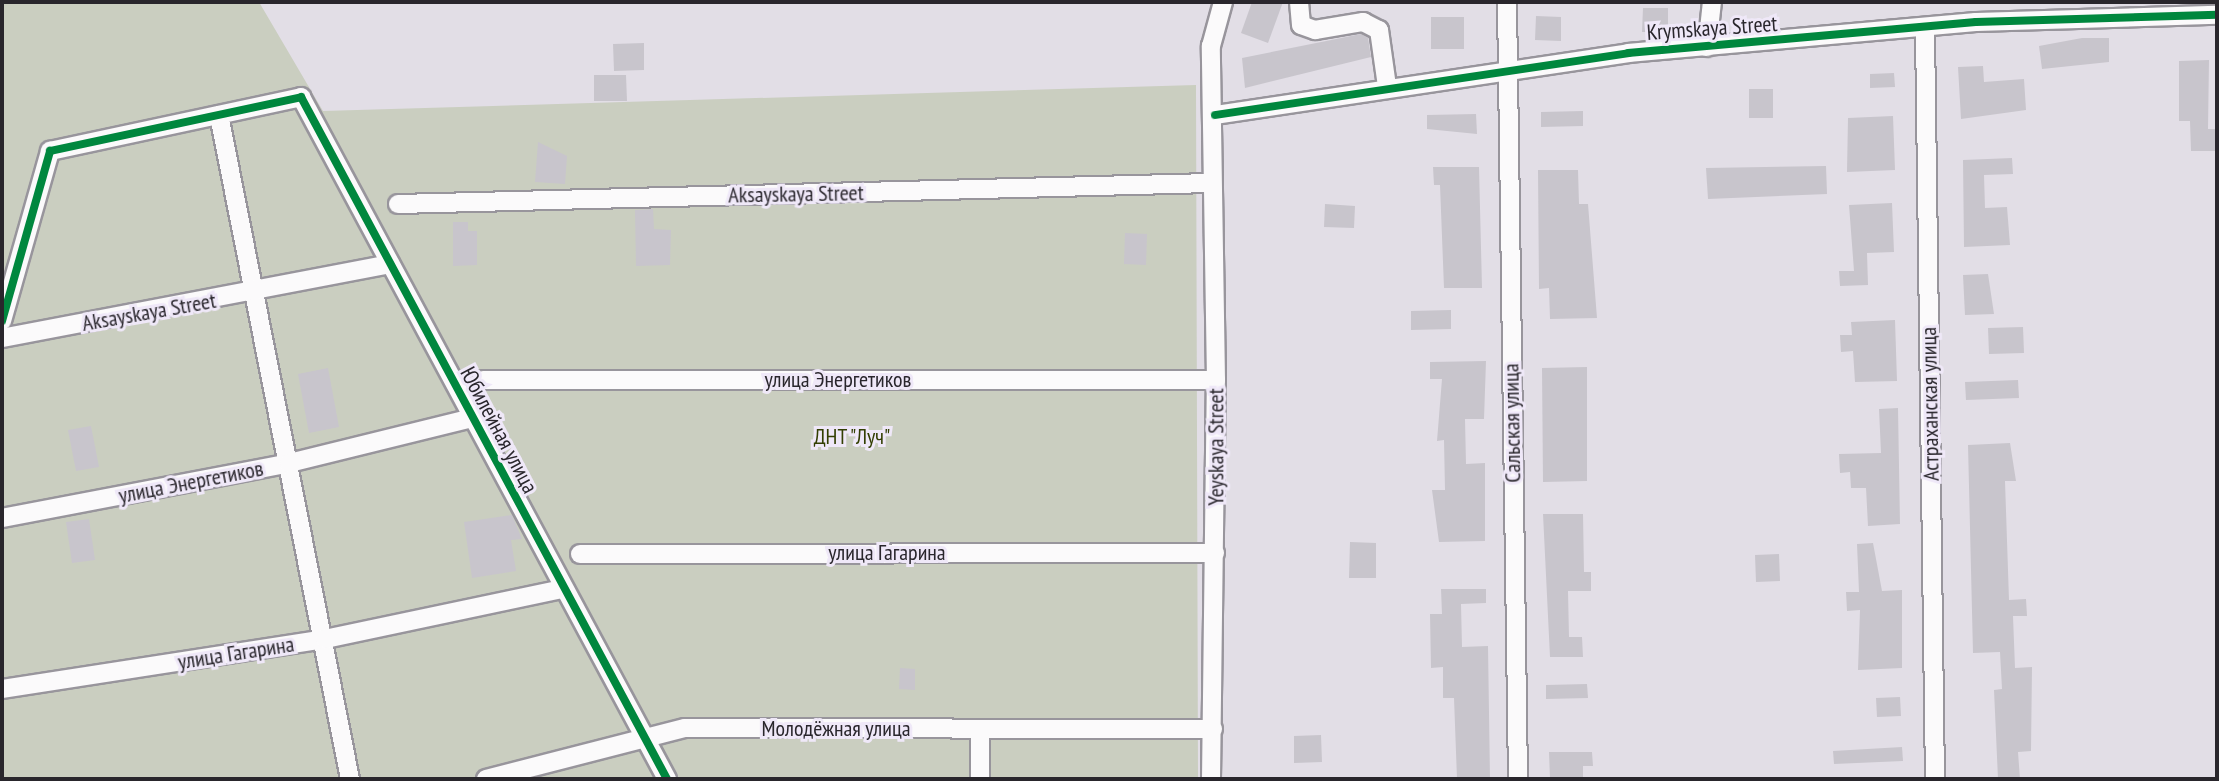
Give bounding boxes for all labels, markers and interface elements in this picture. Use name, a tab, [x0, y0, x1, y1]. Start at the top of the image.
street label: Krymskaya Street	[1646, 10, 1778, 46]
street label: Aksayskaya Street	[728, 180, 864, 208]
street label: Aksayskaya Street	[80, 287, 218, 337]
street label: Астраханская улица	[1915, 327, 1945, 481]
street label: Юбилейная улица	[455, 362, 543, 498]
street label: Сальская улица	[1498, 363, 1526, 483]
street label: улица Энергетиков	[765, 367, 911, 393]
street label: Yeyskaya Street	[1203, 388, 1229, 506]
park label: ДНТ "Луч"	[813, 424, 891, 450]
street label: улица Энергетиков	[116, 455, 266, 509]
street label: улица Гагарина	[828, 540, 946, 566]
street label: улица Гагарина	[176, 631, 296, 675]
street label: Молодёжная улица	[761, 716, 911, 742]

